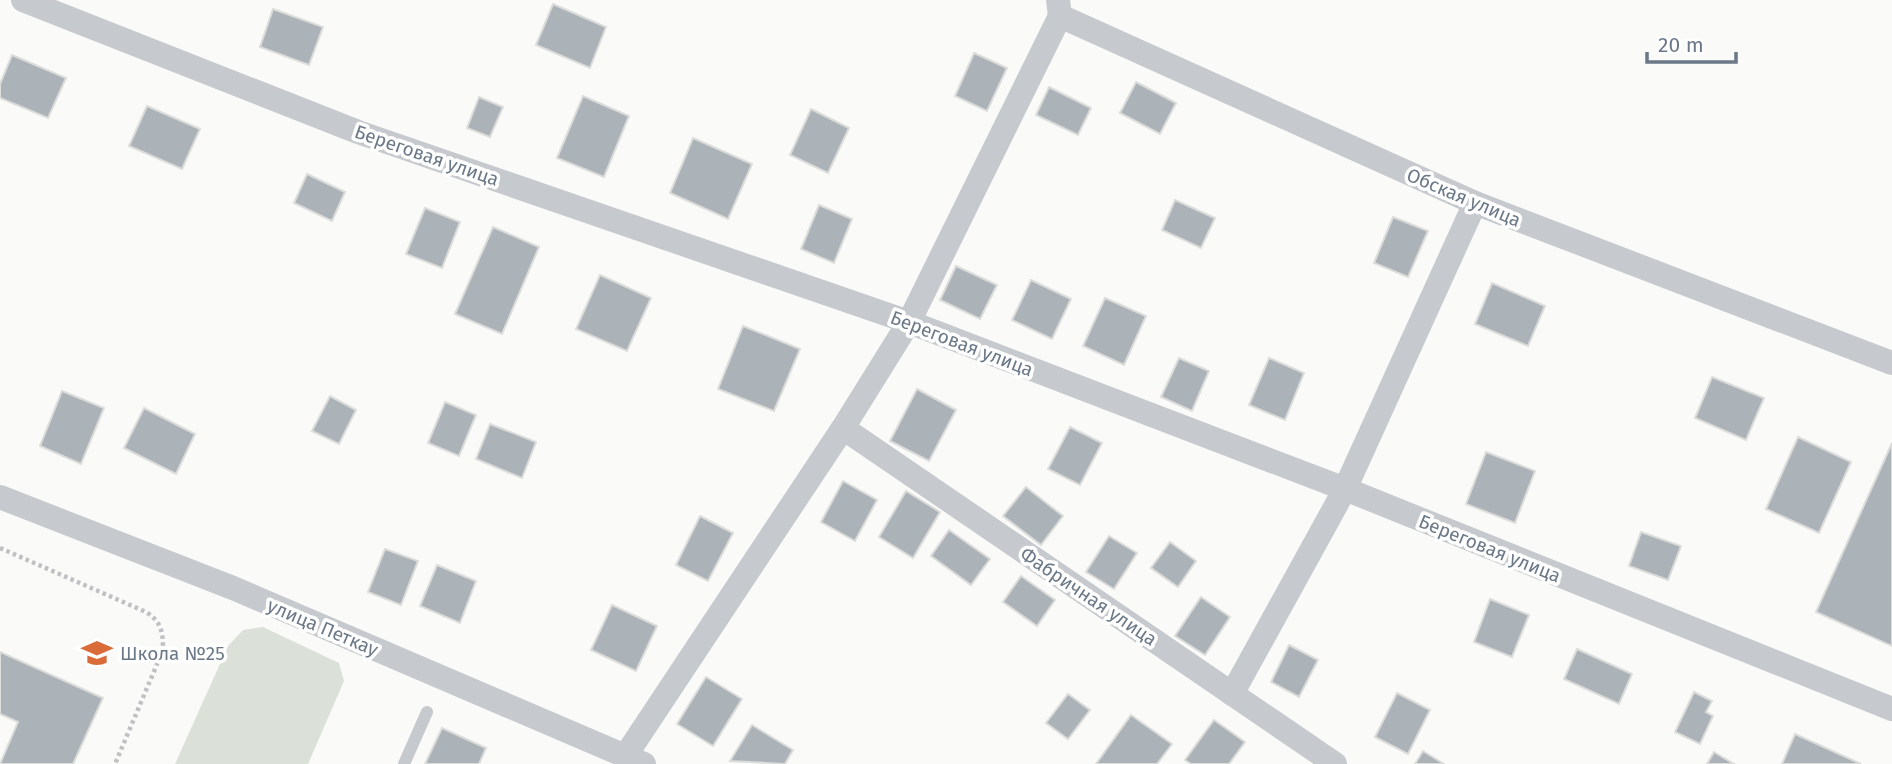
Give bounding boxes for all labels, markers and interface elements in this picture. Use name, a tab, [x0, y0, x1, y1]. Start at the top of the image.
scale bar	[1647, 21, 1736, 65]
text: 20 m	[1658, 32, 1704, 58]
street label: Береговая улица	[352, 120, 502, 191]
street label: Обская улица	[1403, 163, 1524, 232]
street label: Береговая улица	[887, 306, 1036, 381]
street label: Береговая улица	[1415, 510, 1564, 587]
street label: Фабричная улица	[1016, 542, 1161, 651]
street label: улица Петкау	[264, 594, 382, 661]
school or university icon: Школа №25	[80, 636, 114, 670]
place label: Школа №25	[120, 642, 225, 665]

